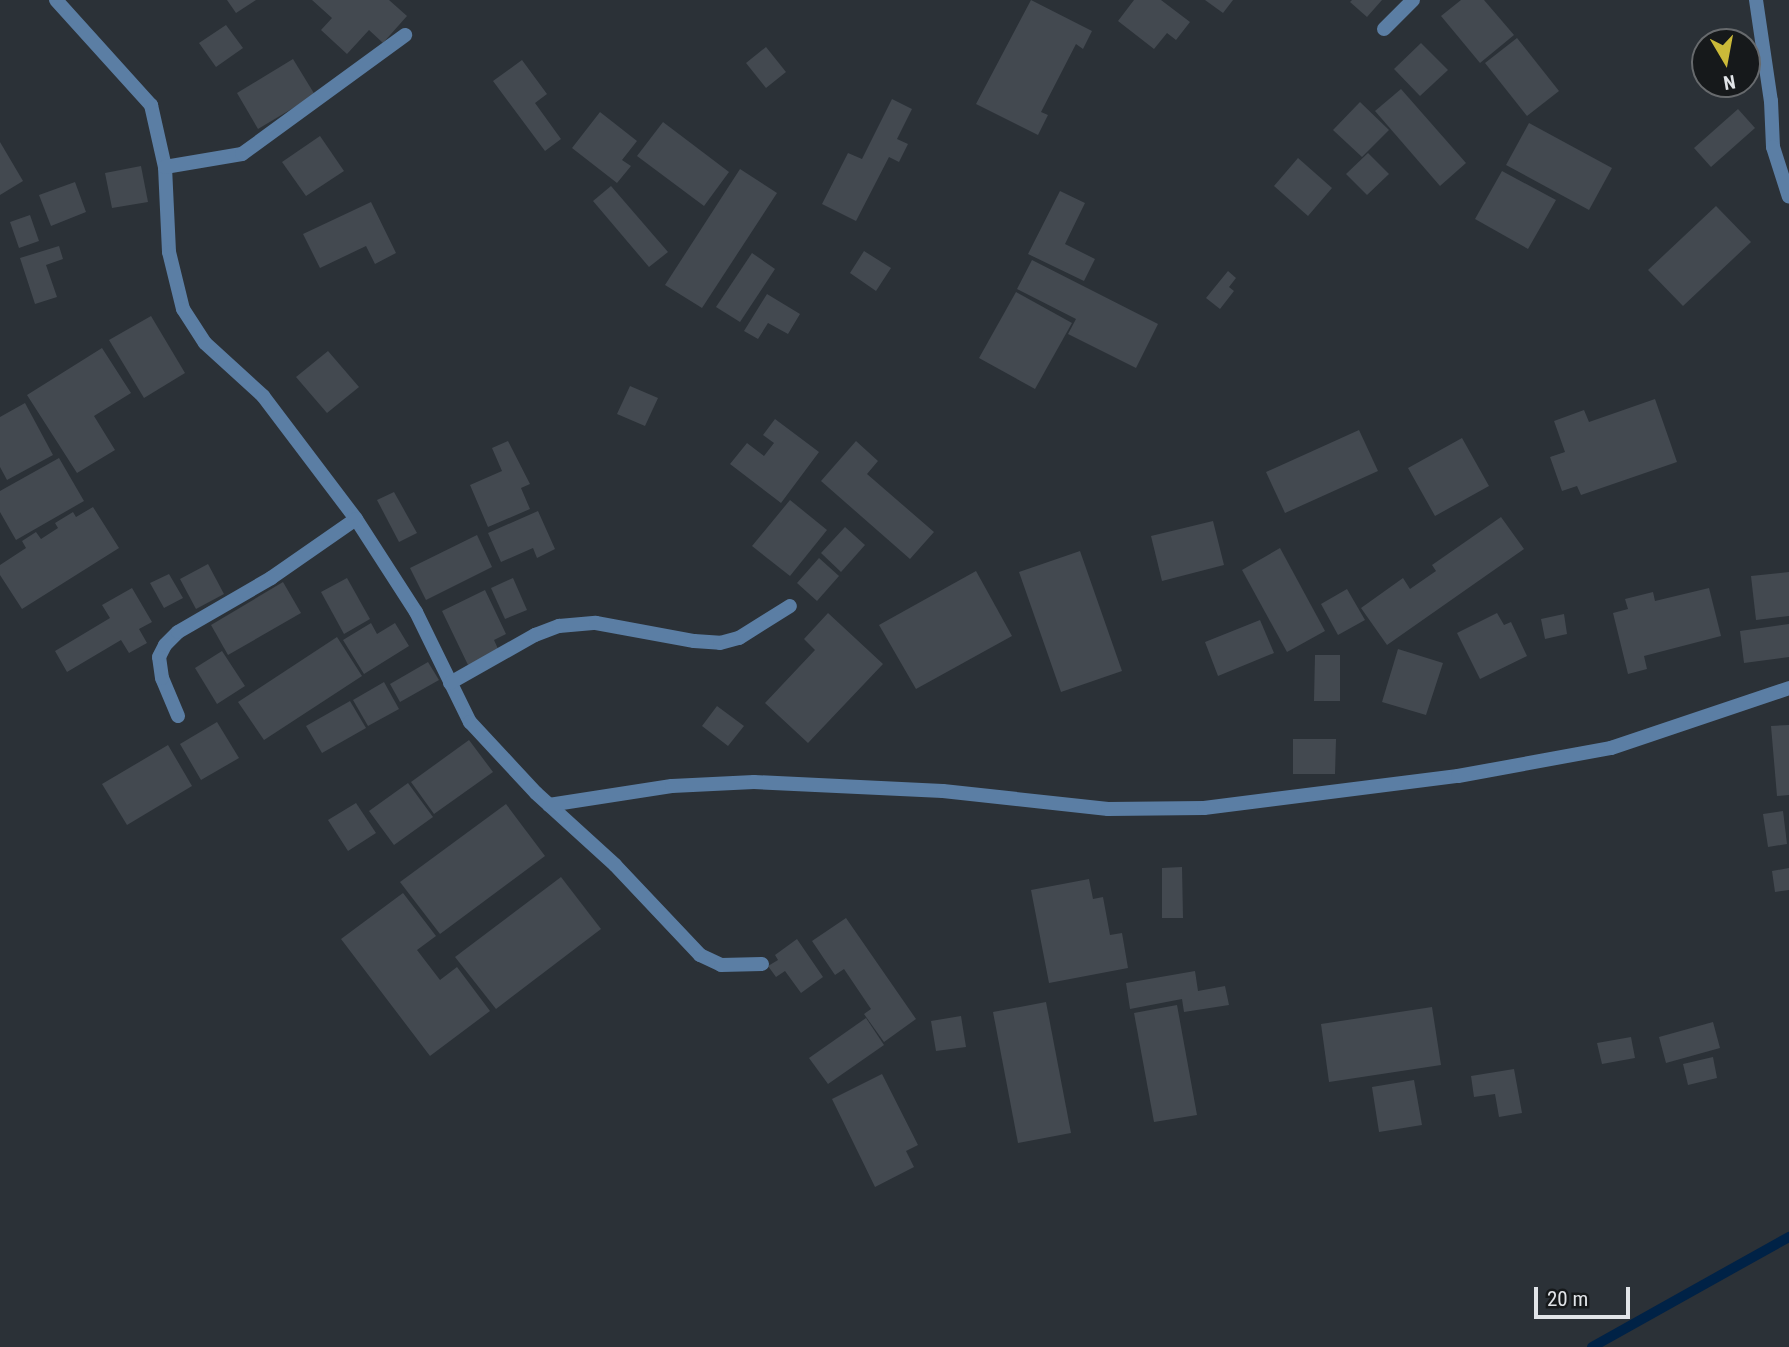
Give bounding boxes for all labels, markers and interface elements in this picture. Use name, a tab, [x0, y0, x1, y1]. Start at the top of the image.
north arrow	[1691, 28, 1761, 98]
text: N	[1722, 70, 1737, 95]
scale bar	[1537, 1274, 1633, 1318]
text: 20 m	[1547, 1287, 1588, 1311]

